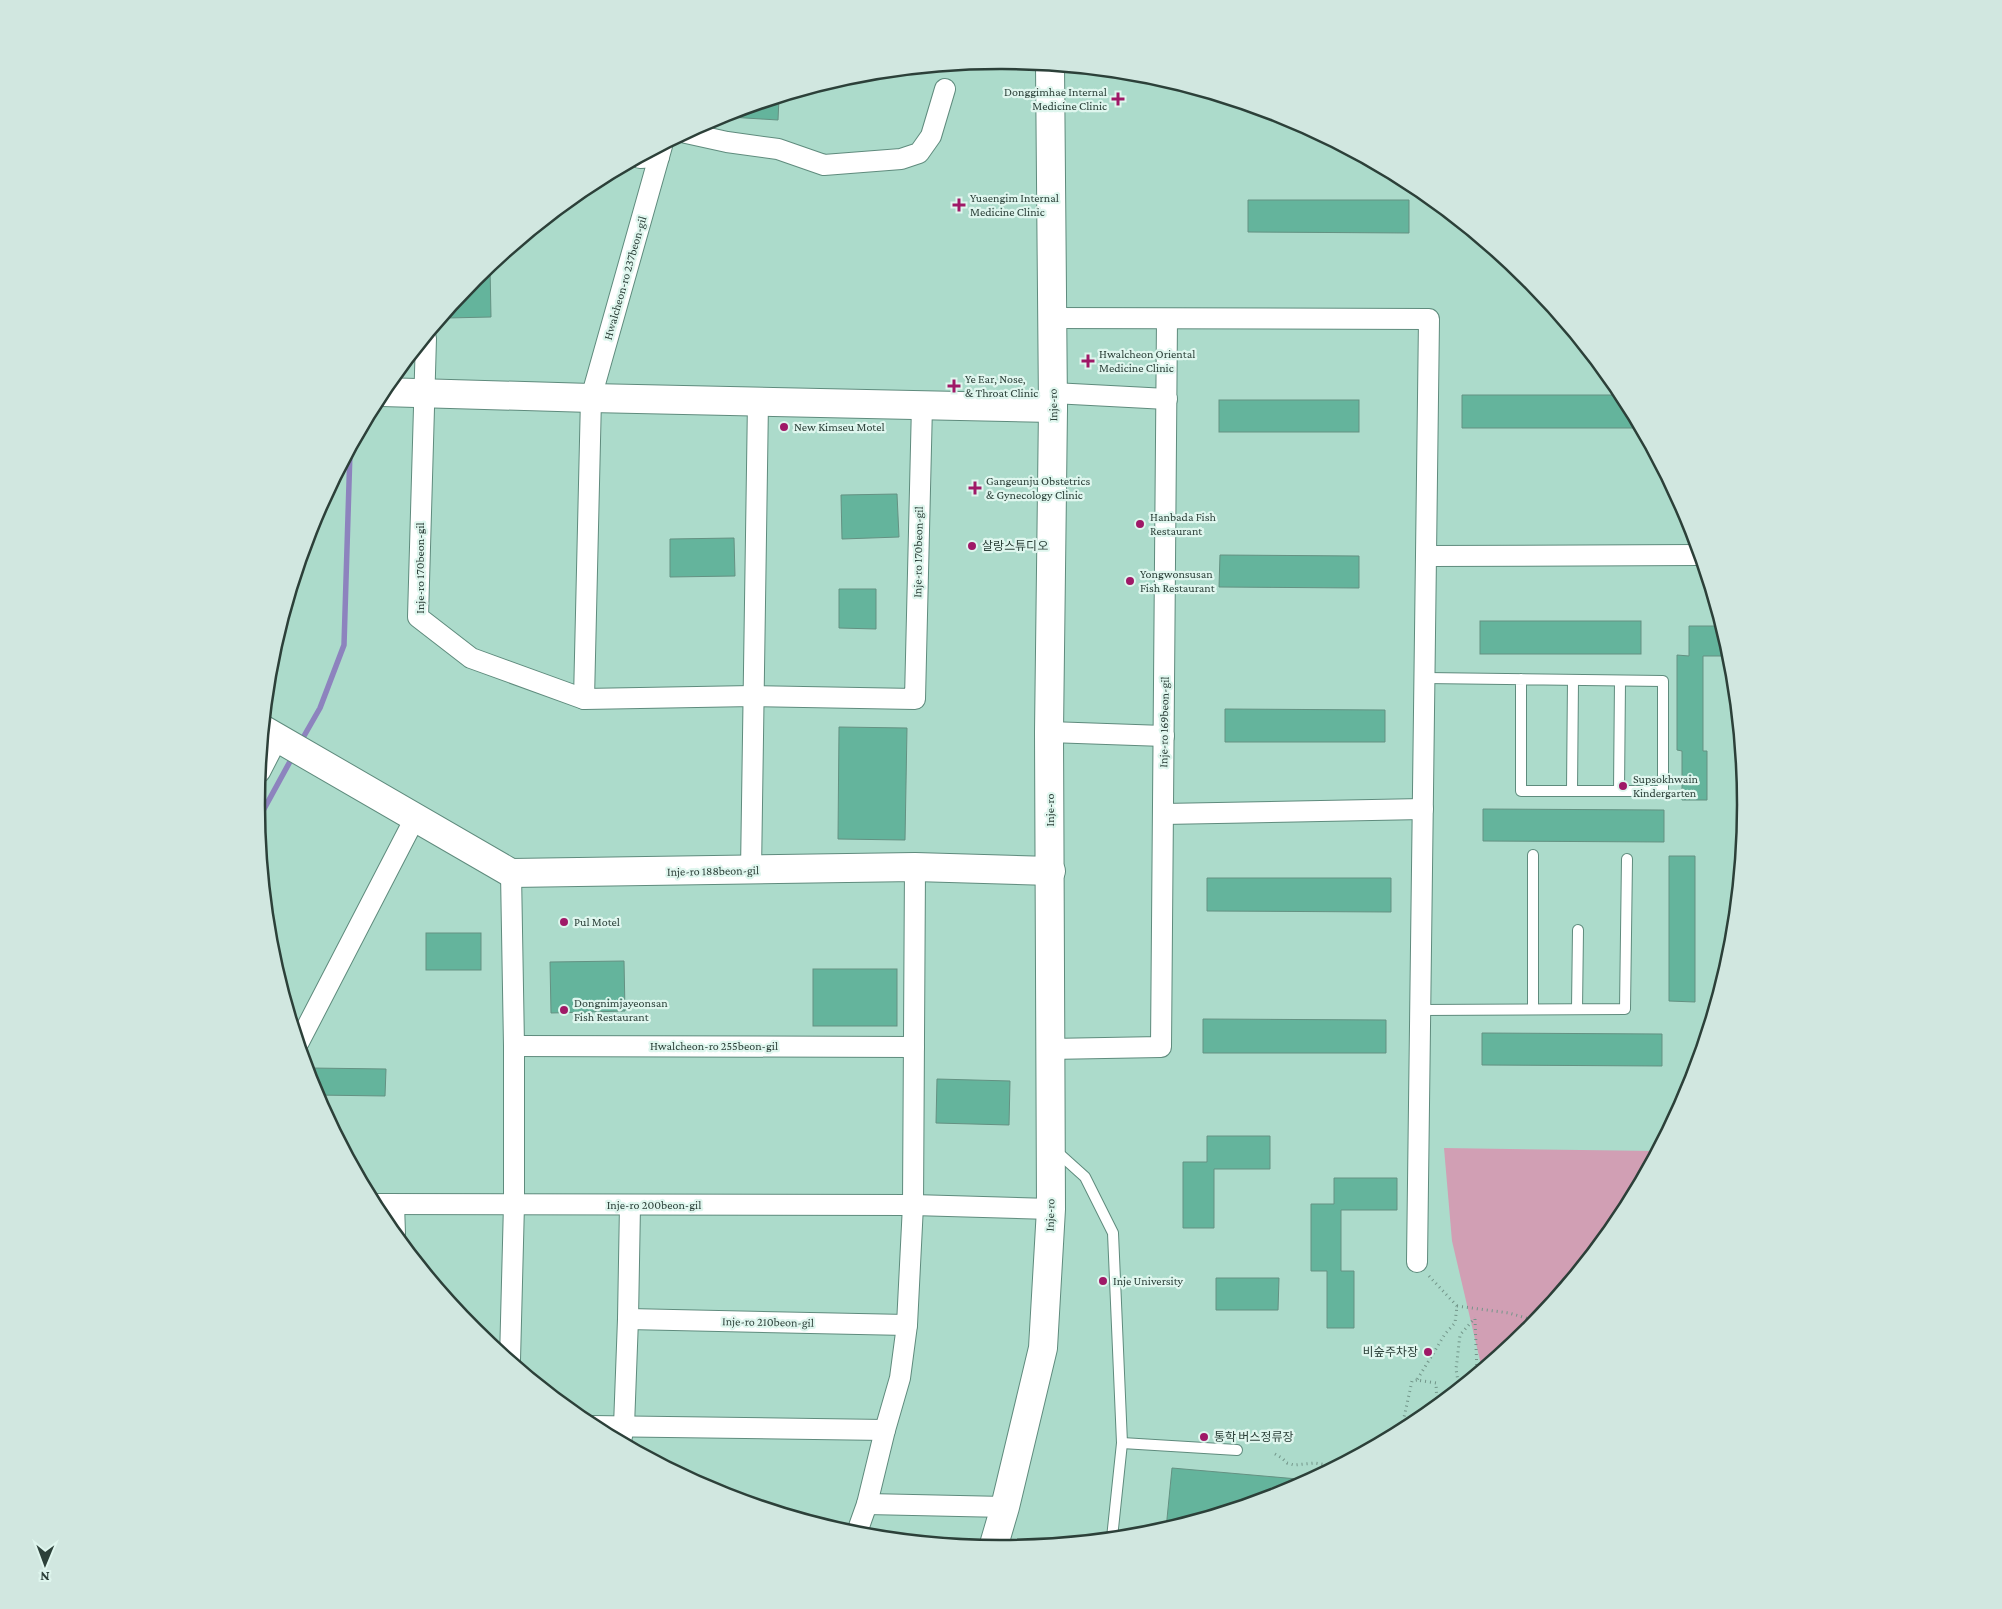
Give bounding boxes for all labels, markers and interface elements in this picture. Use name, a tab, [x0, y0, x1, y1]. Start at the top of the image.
place label: Donggimhae Internal Medicine Clinic	[1004, 85, 1107, 113]
marker: Donggimhae Internal Medicine Clinic	[1111, 92, 1125, 106]
place label: Yuaengim Internal Medicine Clinic	[970, 191, 1059, 219]
marker: Yuaengim Internal Medicine Clinic	[952, 198, 966, 212]
street label: Hwalcheon-ro 237beon-gil	[601, 215, 649, 341]
place label: Hwalcheon Oriental Medicine Clinic	[1099, 347, 1195, 375]
marker: Hwalcheon Oriental Medicine Clinic	[1081, 354, 1095, 368]
place label: Ye Ear, Nose, & Throat Clinic	[965, 372, 1038, 400]
marker: Ye Ear, Nose, & Throat Clinic	[947, 379, 961, 393]
street label: Inje-ro	[1046, 388, 1060, 422]
place label: New Kimseu Motel	[794, 420, 885, 434]
marker: New Kimseu Motel	[778, 421, 790, 433]
place label: Gangeunju Obstetrics & Gynecology Clinic	[986, 474, 1090, 502]
marker: Gangeunju Obstetrics & Gynecology Clinic	[968, 481, 982, 495]
street label: Inje-ro 170beon-gil	[910, 506, 926, 598]
place label: Hanbada Fish Restaurant	[1150, 510, 1216, 538]
marker: Hanbada Fish Restaurant	[1134, 518, 1146, 530]
street label: Inje-ro 170beon-gil	[413, 522, 427, 614]
place label: 살랑스튜디오	[982, 539, 1048, 553]
marker: 살랑스튜디오	[966, 540, 978, 552]
place label: Yongwonsusan Fish Restaurant	[1140, 567, 1216, 595]
marker: Yongwonsusan Fish Restaurant	[1124, 575, 1136, 587]
street label: Inje-ro 169beon-gil	[1156, 676, 1172, 768]
place label: Supsokhwain Kindergarten	[1633, 772, 1699, 800]
marker: Supsokhwain Kindergarten	[1617, 780, 1629, 792]
street label: Inje-ro	[1043, 794, 1057, 826]
street label: Inje-ro 188beon-gil	[667, 863, 759, 879]
place label: Pul Motel	[574, 915, 620, 929]
marker: Pul Motel	[558, 916, 570, 928]
place label: Dongnimjayeonsan Fish Restaurant	[574, 996, 668, 1024]
marker: Dongnimjayeonsan Fish Restaurant	[558, 1004, 570, 1016]
street label: Hwalcheon-ro 255beon-gil	[650, 1039, 778, 1053]
street label: Inje-ro 200beon-gil	[607, 1198, 701, 1212]
street label: Inje-ro	[1042, 1198, 1058, 1232]
place label: Inje University	[1113, 1274, 1184, 1288]
marker: Inje University	[1097, 1275, 1109, 1287]
street label: Inje-ro 210beon-gil	[722, 1314, 814, 1330]
place label: 비숲주차장	[1363, 1345, 1418, 1359]
marker: 비숲주차장	[1422, 1346, 1434, 1358]
place label: 통학 버스정류장	[1214, 1430, 1294, 1444]
marker: 통학 버스정류장	[1198, 1431, 1210, 1443]
north arrow	[20, 1539, 70, 1589]
text: N	[39, 1569, 50, 1585]

